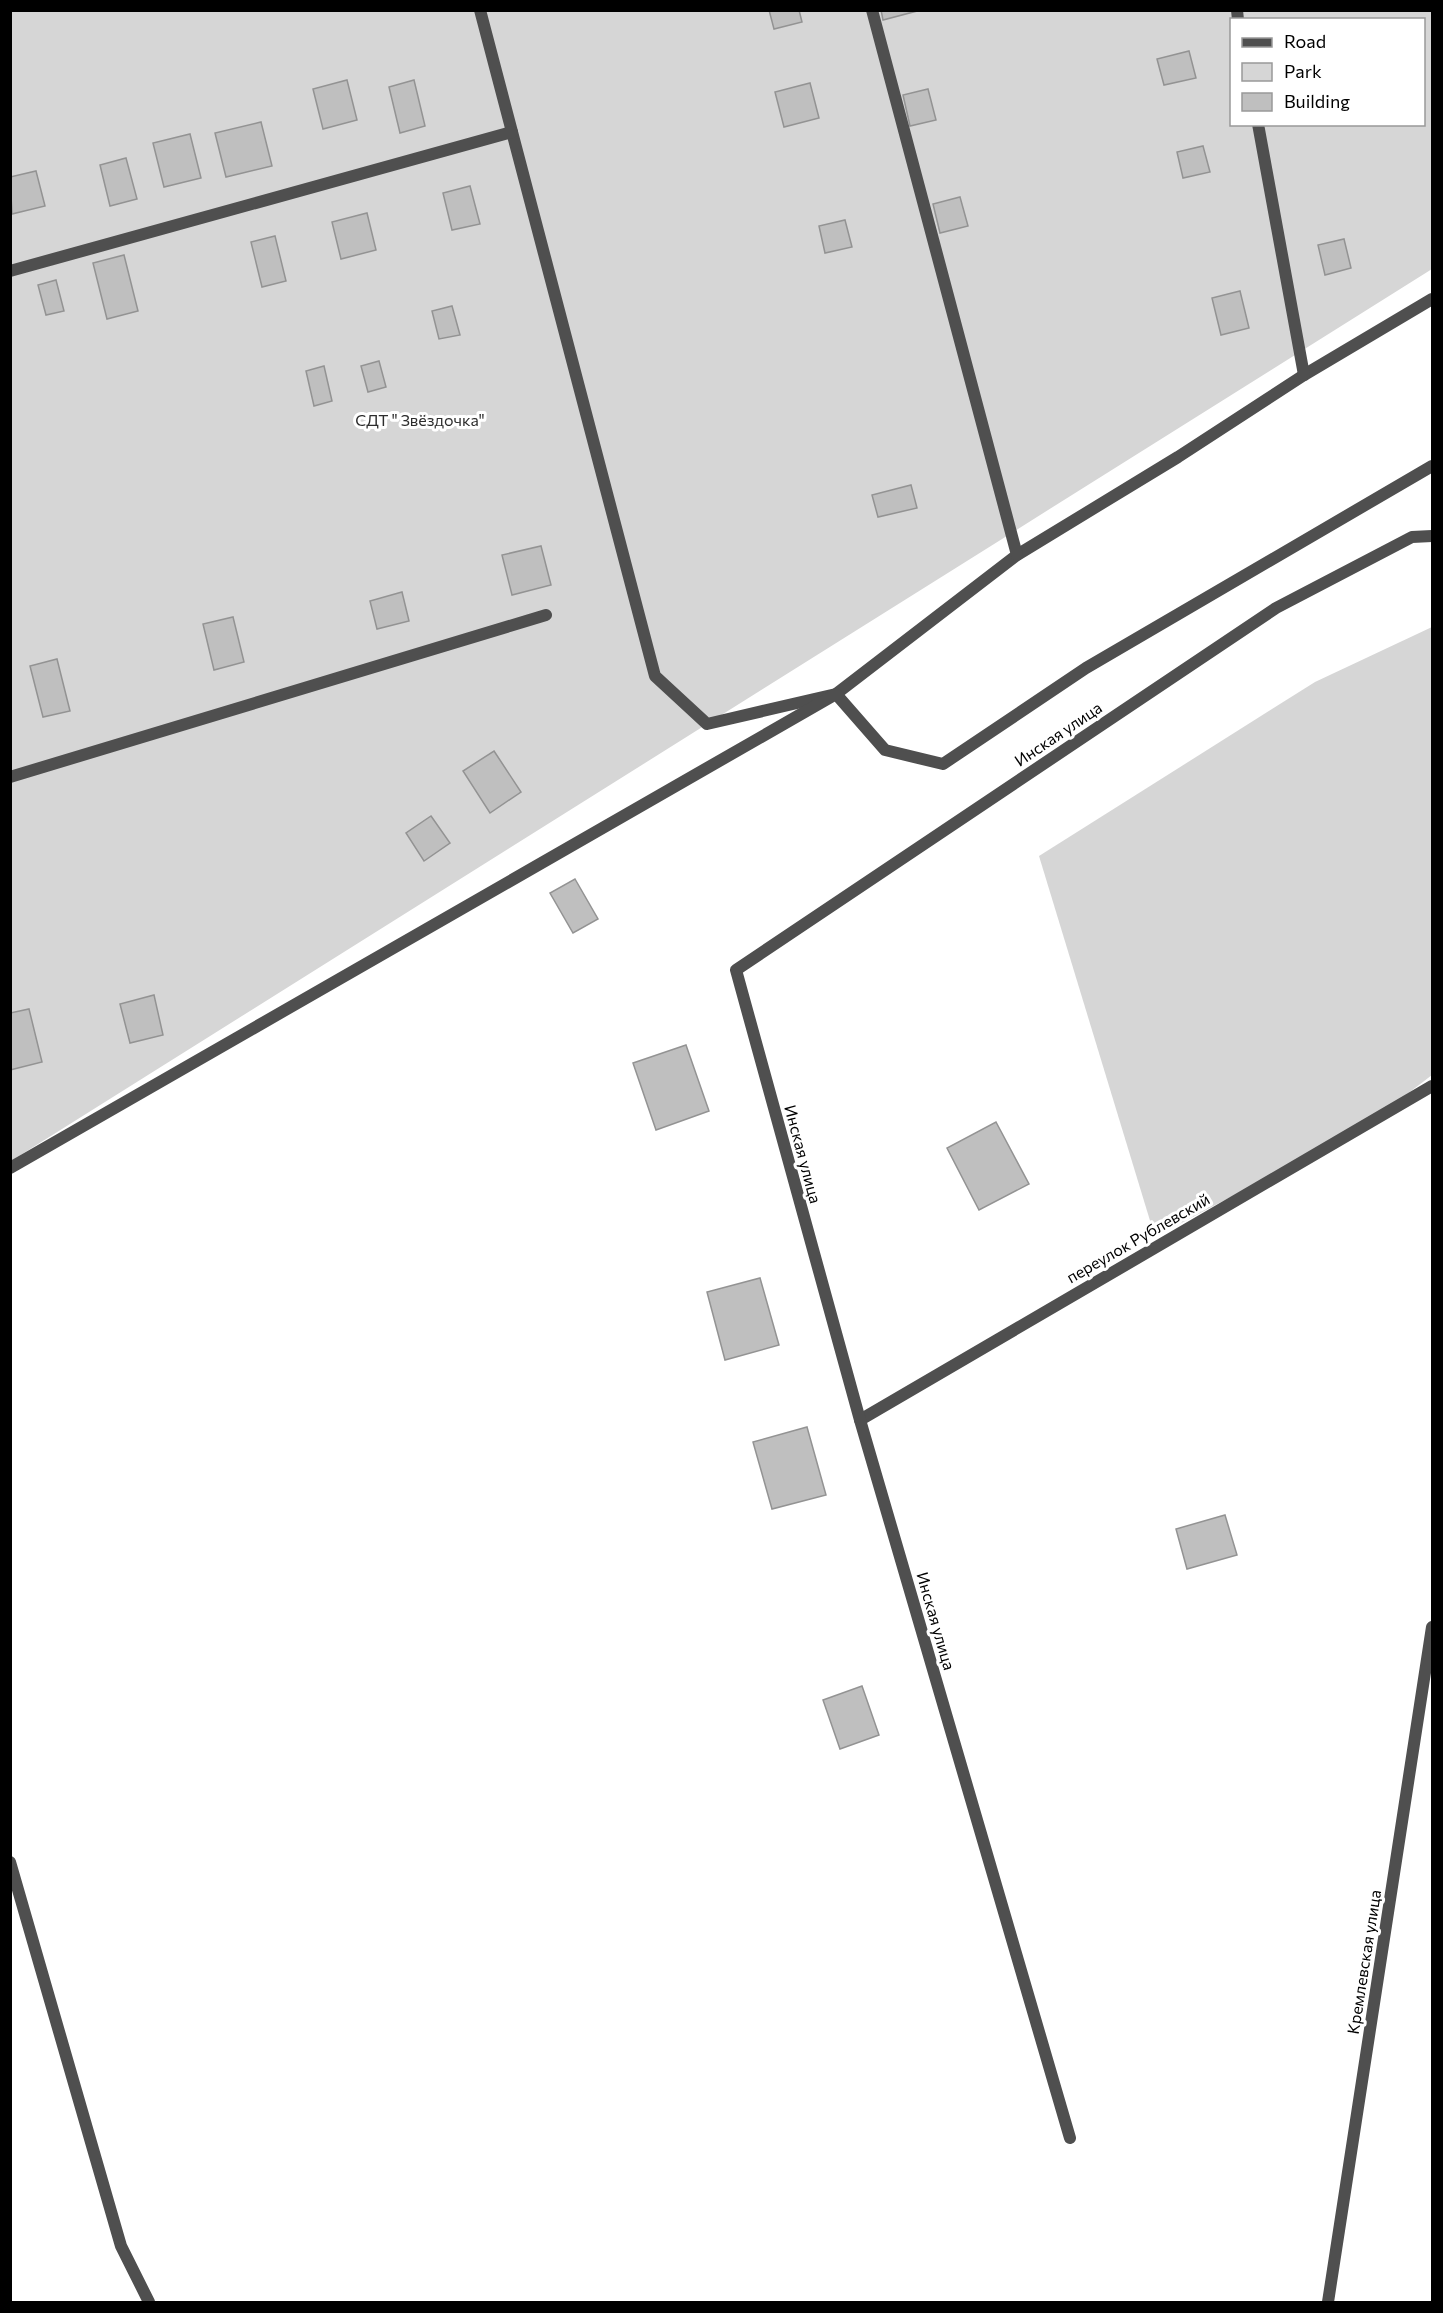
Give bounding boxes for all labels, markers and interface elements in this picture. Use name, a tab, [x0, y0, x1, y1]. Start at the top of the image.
legend	[1230, 18, 1425, 126]
text: Road	[1284, 30, 1326, 52]
text: Park	[1284, 60, 1322, 82]
text: Building	[1284, 90, 1350, 112]
park label: СДТ " Звёздочка"	[355, 410, 485, 429]
street label: Инская улица	[1010, 697, 1105, 770]
street label: Инская улица	[781, 1103, 826, 1205]
street label: переулок Рублевский	[1063, 1189, 1213, 1286]
street label: Инская улица	[913, 1570, 960, 1672]
street label: Кремлевская улица	[1343, 1888, 1384, 2036]

